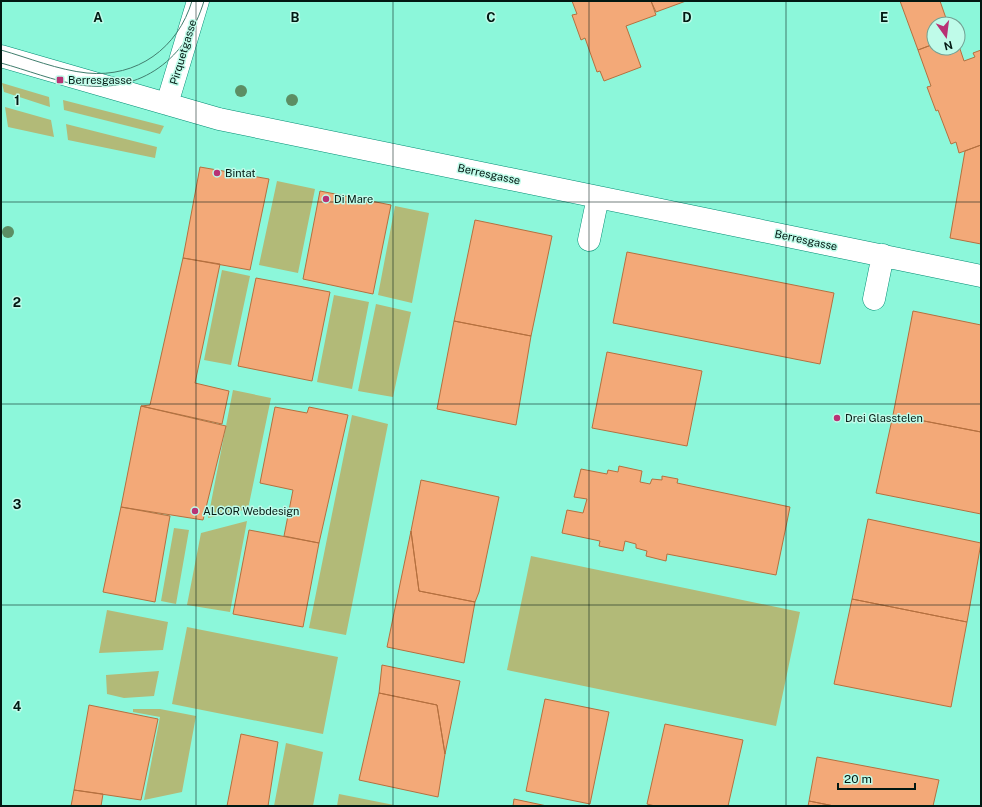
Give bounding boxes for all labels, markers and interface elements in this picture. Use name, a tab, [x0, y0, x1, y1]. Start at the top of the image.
text: A	[93, 10, 103, 25]
text: B	[291, 10, 300, 25]
text: C	[486, 10, 496, 25]
text: D	[682, 10, 692, 25]
text: E	[880, 10, 888, 25]
north arrow	[926, 16, 966, 56]
street label: Pirquetgasse	[167, 18, 199, 86]
text: N	[943, 39, 954, 53]
place label: Berresgasse	[68, 74, 132, 86]
marker: Berresgasse	[55, 75, 65, 85]
text: 1	[14, 93, 20, 108]
street label: Berresgasse	[456, 161, 522, 187]
place label: Bintat	[225, 167, 256, 179]
marker: Bintat	[212, 168, 222, 178]
place label: Di Mare	[334, 193, 373, 205]
marker: Di Mare	[321, 194, 331, 204]
street label: Berresgasse	[773, 227, 839, 253]
text: 2	[13, 295, 21, 310]
place label: Drei Glasstelen	[845, 412, 923, 424]
marker: Drei Glasstelen	[832, 413, 842, 423]
text: 3	[13, 497, 22, 512]
place label: ALCOR Webdesign	[203, 505, 299, 517]
marker: ALCOR Webdesign	[190, 506, 200, 516]
text: 4	[13, 699, 22, 714]
scale bar	[838, 765, 915, 791]
text: 20 m	[844, 772, 872, 786]

